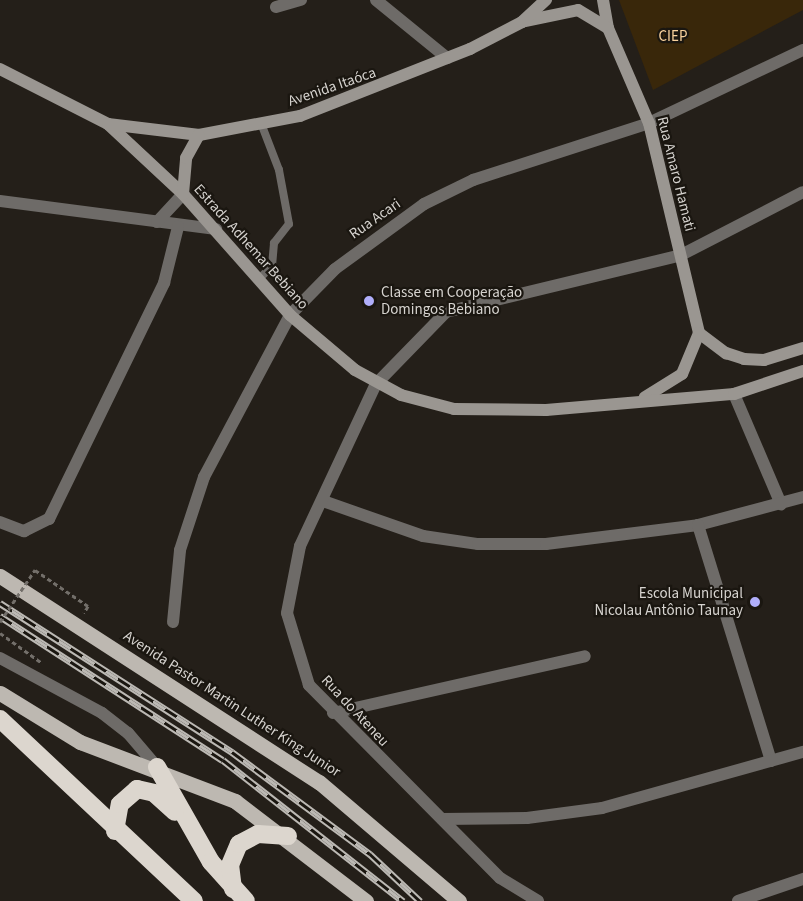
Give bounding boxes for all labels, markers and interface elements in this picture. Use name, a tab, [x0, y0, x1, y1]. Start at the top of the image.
park label: CIEP	[659, 28, 687, 46]
street label: Avenida Itaóca	[286, 64, 378, 110]
street label: Rua Amaro Hamati	[653, 115, 699, 233]
street label: Estrada Adhemar Bebiano	[190, 181, 312, 313]
street label: Rua Acari	[346, 195, 404, 243]
place label: Classe em Cooperação Domingos Bebiano	[381, 283, 522, 318]
marker: Classe em Cooperação Domingos Bebiano	[362, 294, 376, 308]
place label: Escola Municipal Nicolau Antônio Taunay	[595, 584, 743, 619]
marker: Escola Municipal Nicolau Antônio Taunay	[748, 595, 762, 609]
street label: Avenida Pastor Martin Luther King Junior	[120, 627, 344, 781]
street label: Rua do Ateneu	[317, 672, 393, 750]

